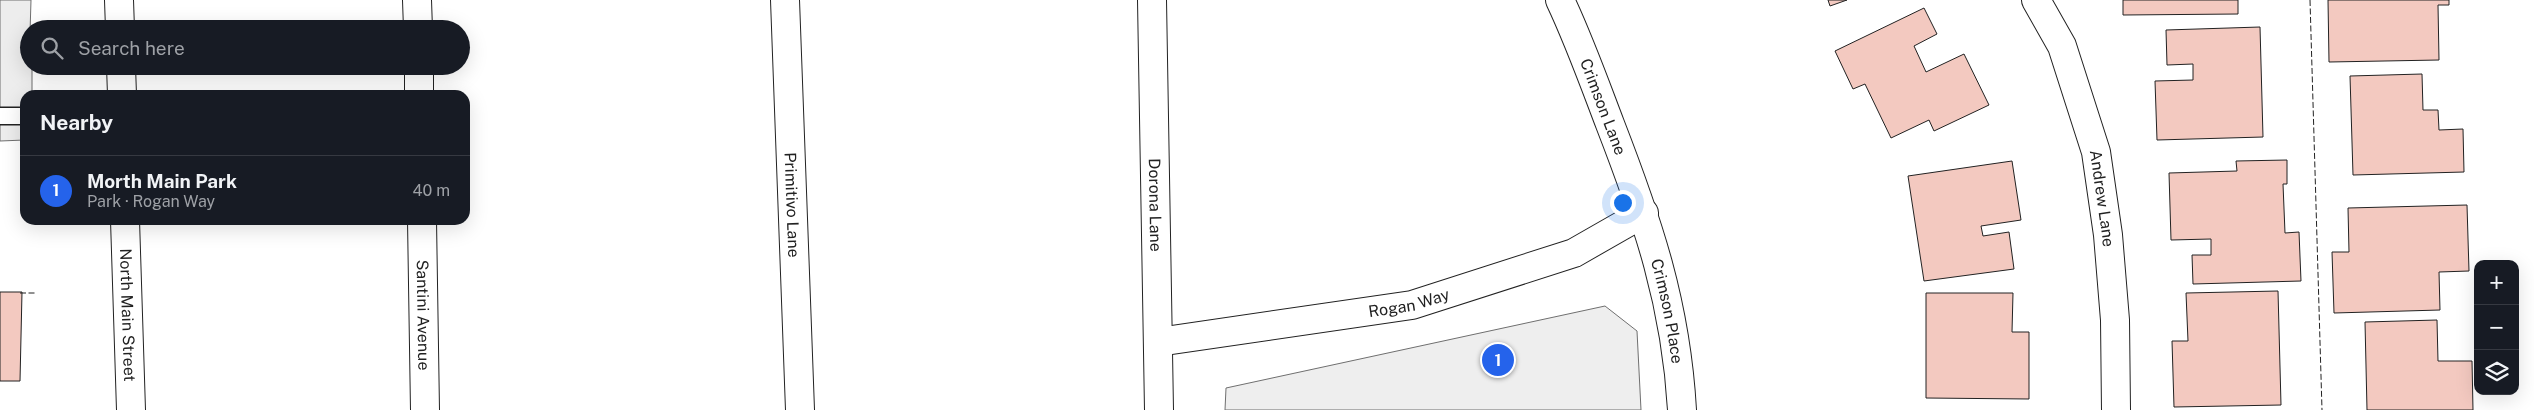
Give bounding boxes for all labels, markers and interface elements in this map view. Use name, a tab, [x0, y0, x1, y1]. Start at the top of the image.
search box	[20, 20, 470, 75]
icon: search	[38, 34, 66, 62]
text: Search here	[78, 37, 185, 59]
street label: Crimson Lane	[1576, 56, 1630, 158]
text: Nearby	[40, 110, 113, 135]
street label: Andrew Lane	[2086, 149, 2118, 248]
street label: Primitivo Lane	[781, 152, 803, 258]
street label: Dorona Lane	[1145, 158, 1165, 252]
text: Morth Main Park	[87, 170, 237, 192]
text: 1	[53, 181, 59, 200]
text: 40 m	[412, 181, 450, 200]
your location	[1610, 190, 1636, 216]
text: Park · Rogan Way	[87, 192, 215, 211]
street label: North Main Street	[116, 248, 139, 382]
street label: Crimson Place	[1647, 257, 1687, 365]
street label: Santini Avenue	[413, 259, 433, 371]
map controls	[2474, 260, 2519, 395]
button: +	[2474, 260, 2519, 305]
street label: Rogan Way	[1367, 284, 1452, 321]
button: −	[2474, 305, 2519, 350]
pin: 1	[1482, 341, 1514, 379]
button: layers	[2474, 350, 2519, 395]

